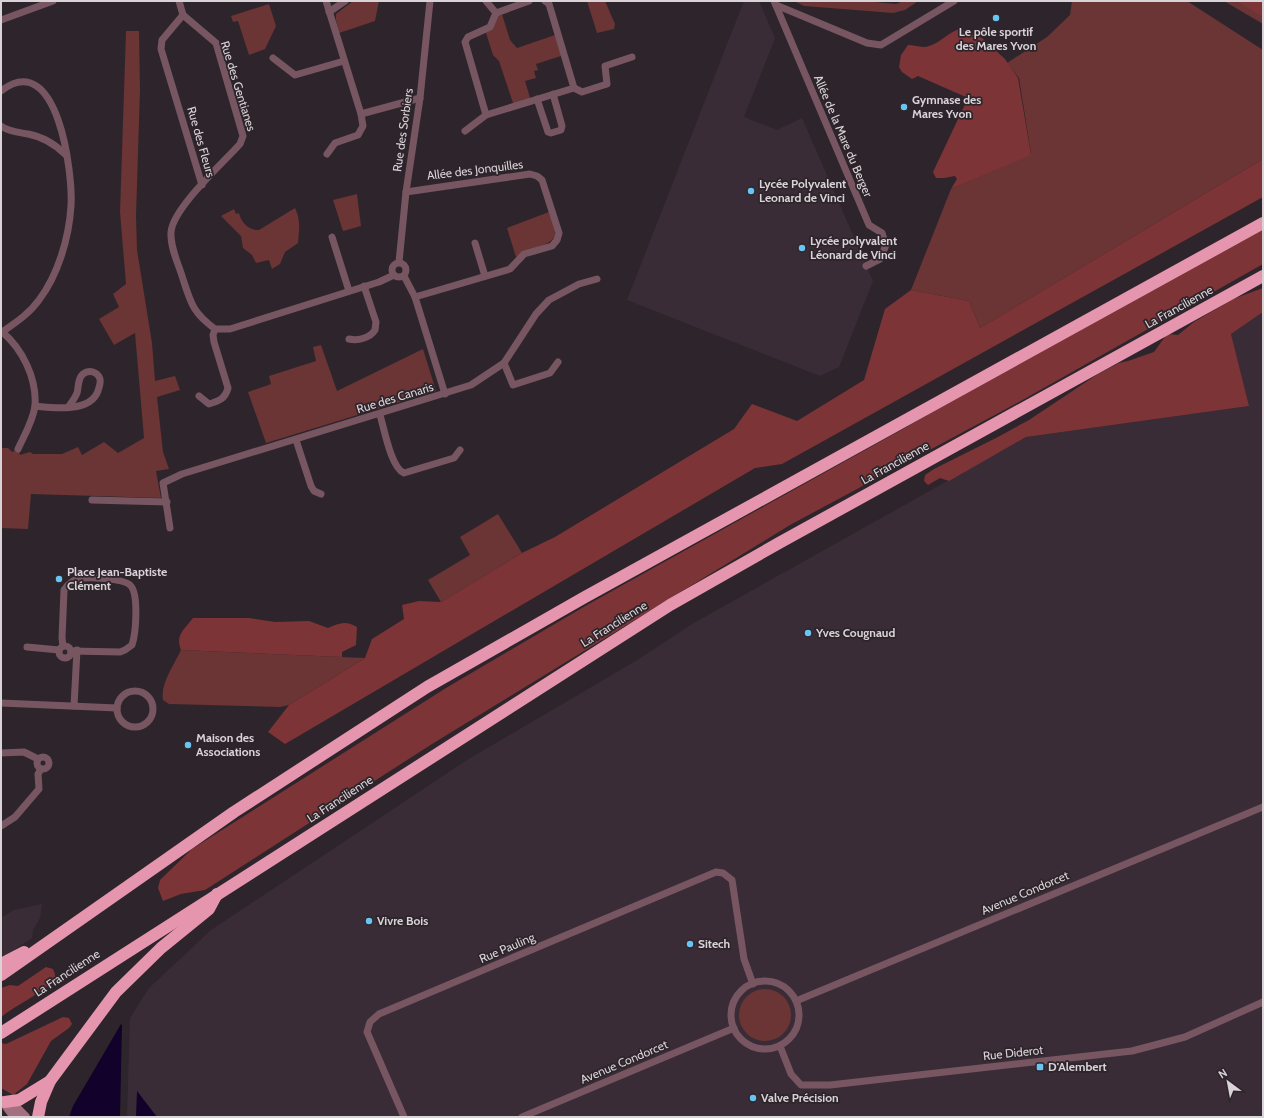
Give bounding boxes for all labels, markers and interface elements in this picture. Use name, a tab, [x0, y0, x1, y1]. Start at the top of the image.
marker: Le pôle sportif des Mares Yvon	[991, 13, 1001, 23]
place label: Le pôle sportif des Mares Yvon	[956, 24, 1036, 53]
street label: Rue des Gentianes	[218, 39, 259, 133]
street label: Allée de la Mare du Berger	[811, 72, 876, 199]
street label: Rue des Sorbiers	[389, 87, 416, 173]
place label: Gymnase des Mares Yvon	[912, 92, 981, 121]
marker: Gymnase des Mares Yvon	[899, 102, 909, 112]
street label: Rue des Fleurs	[184, 105, 219, 179]
street label: Allée des Jonquilles	[426, 156, 524, 183]
place label: Lycée Polyvalent Leonard de Vinci	[759, 176, 846, 205]
marker: Lycée Polyvalent Leonard de Vinci	[746, 186, 756, 196]
place label: Lycée polyvalent Léonard de Vinci	[810, 233, 897, 262]
marker: Lycée polyvalent Léonard de Vinci	[797, 243, 807, 253]
street label: La Francilienne	[1142, 282, 1215, 331]
street label: Rue des Canaris	[355, 379, 435, 416]
street label: La Francilienne	[858, 438, 931, 487]
place label: Place Jean-Baptiste Clément	[67, 564, 167, 593]
marker: Place Jean-Baptiste Clément	[54, 574, 64, 584]
street label: La Francilienne	[578, 597, 650, 650]
place label: Yves Cougnaud	[815, 625, 895, 640]
marker: Yves Cougnaud	[803, 628, 813, 638]
place label: Maison des Associations	[196, 730, 260, 759]
marker: Maison des Associations	[183, 740, 193, 750]
street label: La Francilienne	[304, 772, 375, 825]
street label: Avenue Condorcet	[979, 867, 1071, 918]
place label: Vivre Bois	[377, 913, 428, 928]
marker: Vivre Bois	[364, 916, 374, 926]
street label: Rue Pauling	[477, 929, 538, 966]
place label: Sitech	[698, 936, 730, 951]
marker: Sitech	[685, 939, 695, 949]
street label: La Francilienne	[31, 946, 102, 999]
street label: Avenue Condorcet	[578, 1036, 670, 1087]
street label: Rue Diderot	[982, 1042, 1044, 1063]
place label: D'Alembert	[1048, 1059, 1107, 1074]
marker: D'Alembert	[1035, 1062, 1045, 1072]
north arrow	[1208, 1062, 1248, 1102]
text: N	[1216, 1066, 1230, 1082]
place label: Valve Précision	[761, 1090, 839, 1105]
marker: Valve Précision	[748, 1093, 758, 1103]

